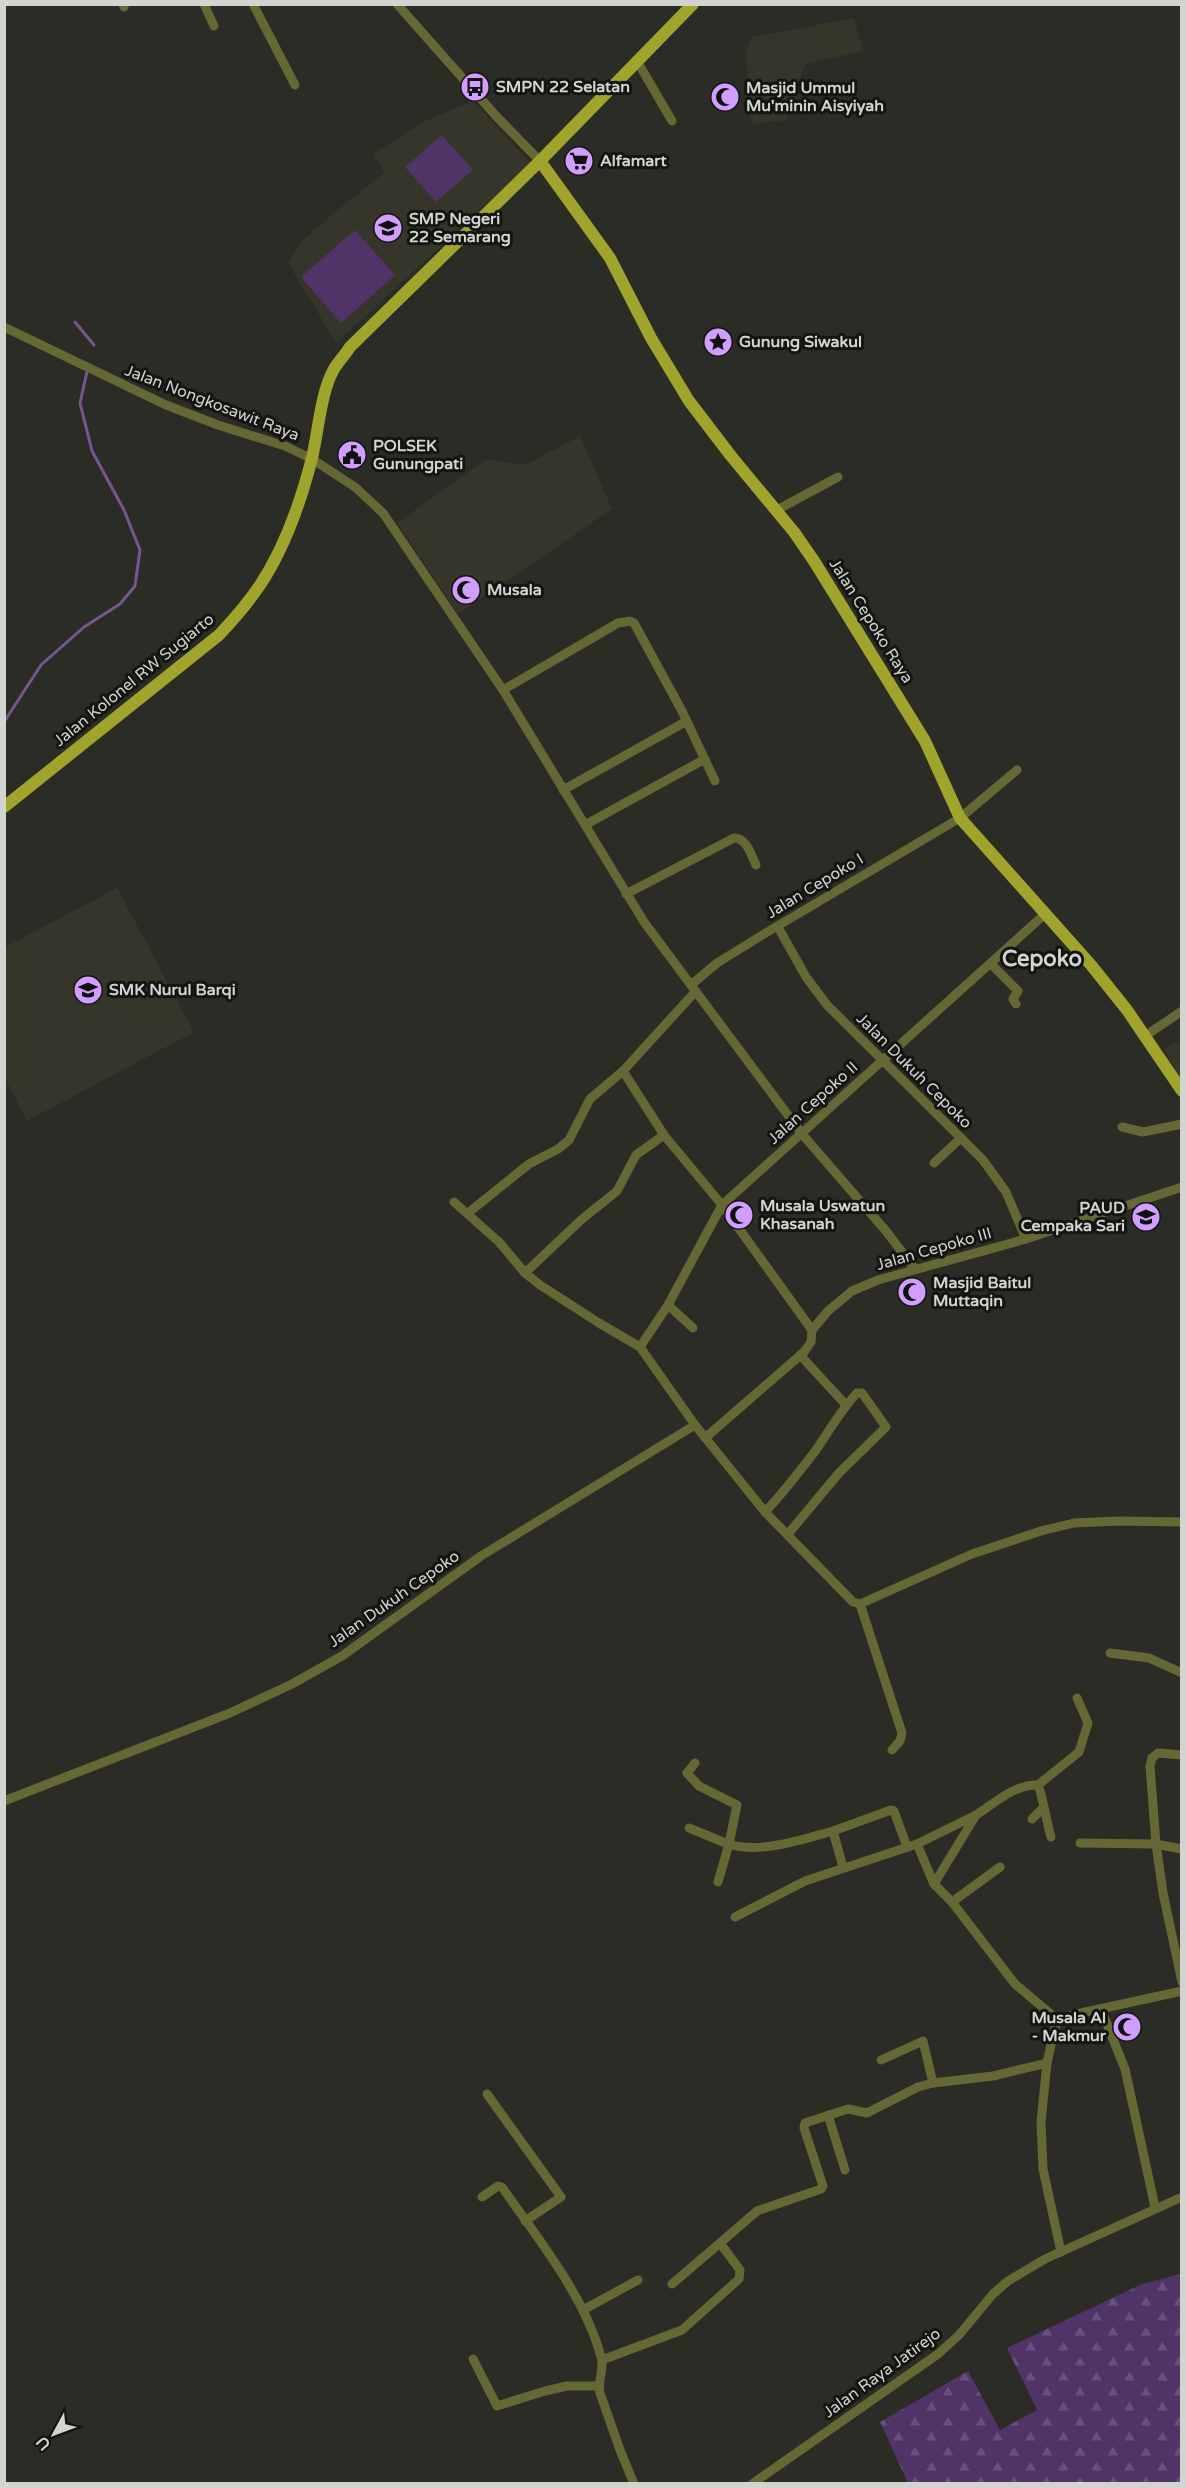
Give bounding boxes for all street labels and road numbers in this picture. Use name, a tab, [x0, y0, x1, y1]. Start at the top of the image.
street label: Jalan Nongkosawit Raya	[122, 361, 302, 445]
street label: Jalan Cepoko Raya	[825, 555, 917, 687]
street label: Jalan Kolonel RW Sugiarto	[50, 609, 218, 751]
street label: Jalan Cepoko I	[763, 849, 867, 923]
street label: Jalan Dukuh Cepoko	[852, 1009, 976, 1133]
street label: Jalan Cepoko II	[764, 1057, 862, 1149]
street label: Jalan Cepoko III	[874, 1223, 994, 1275]
street label: Jalan Dukuh Cepoko	[325, 1546, 463, 1652]
street label: Jalan Raya Jatirejo	[819, 2324, 945, 2422]

